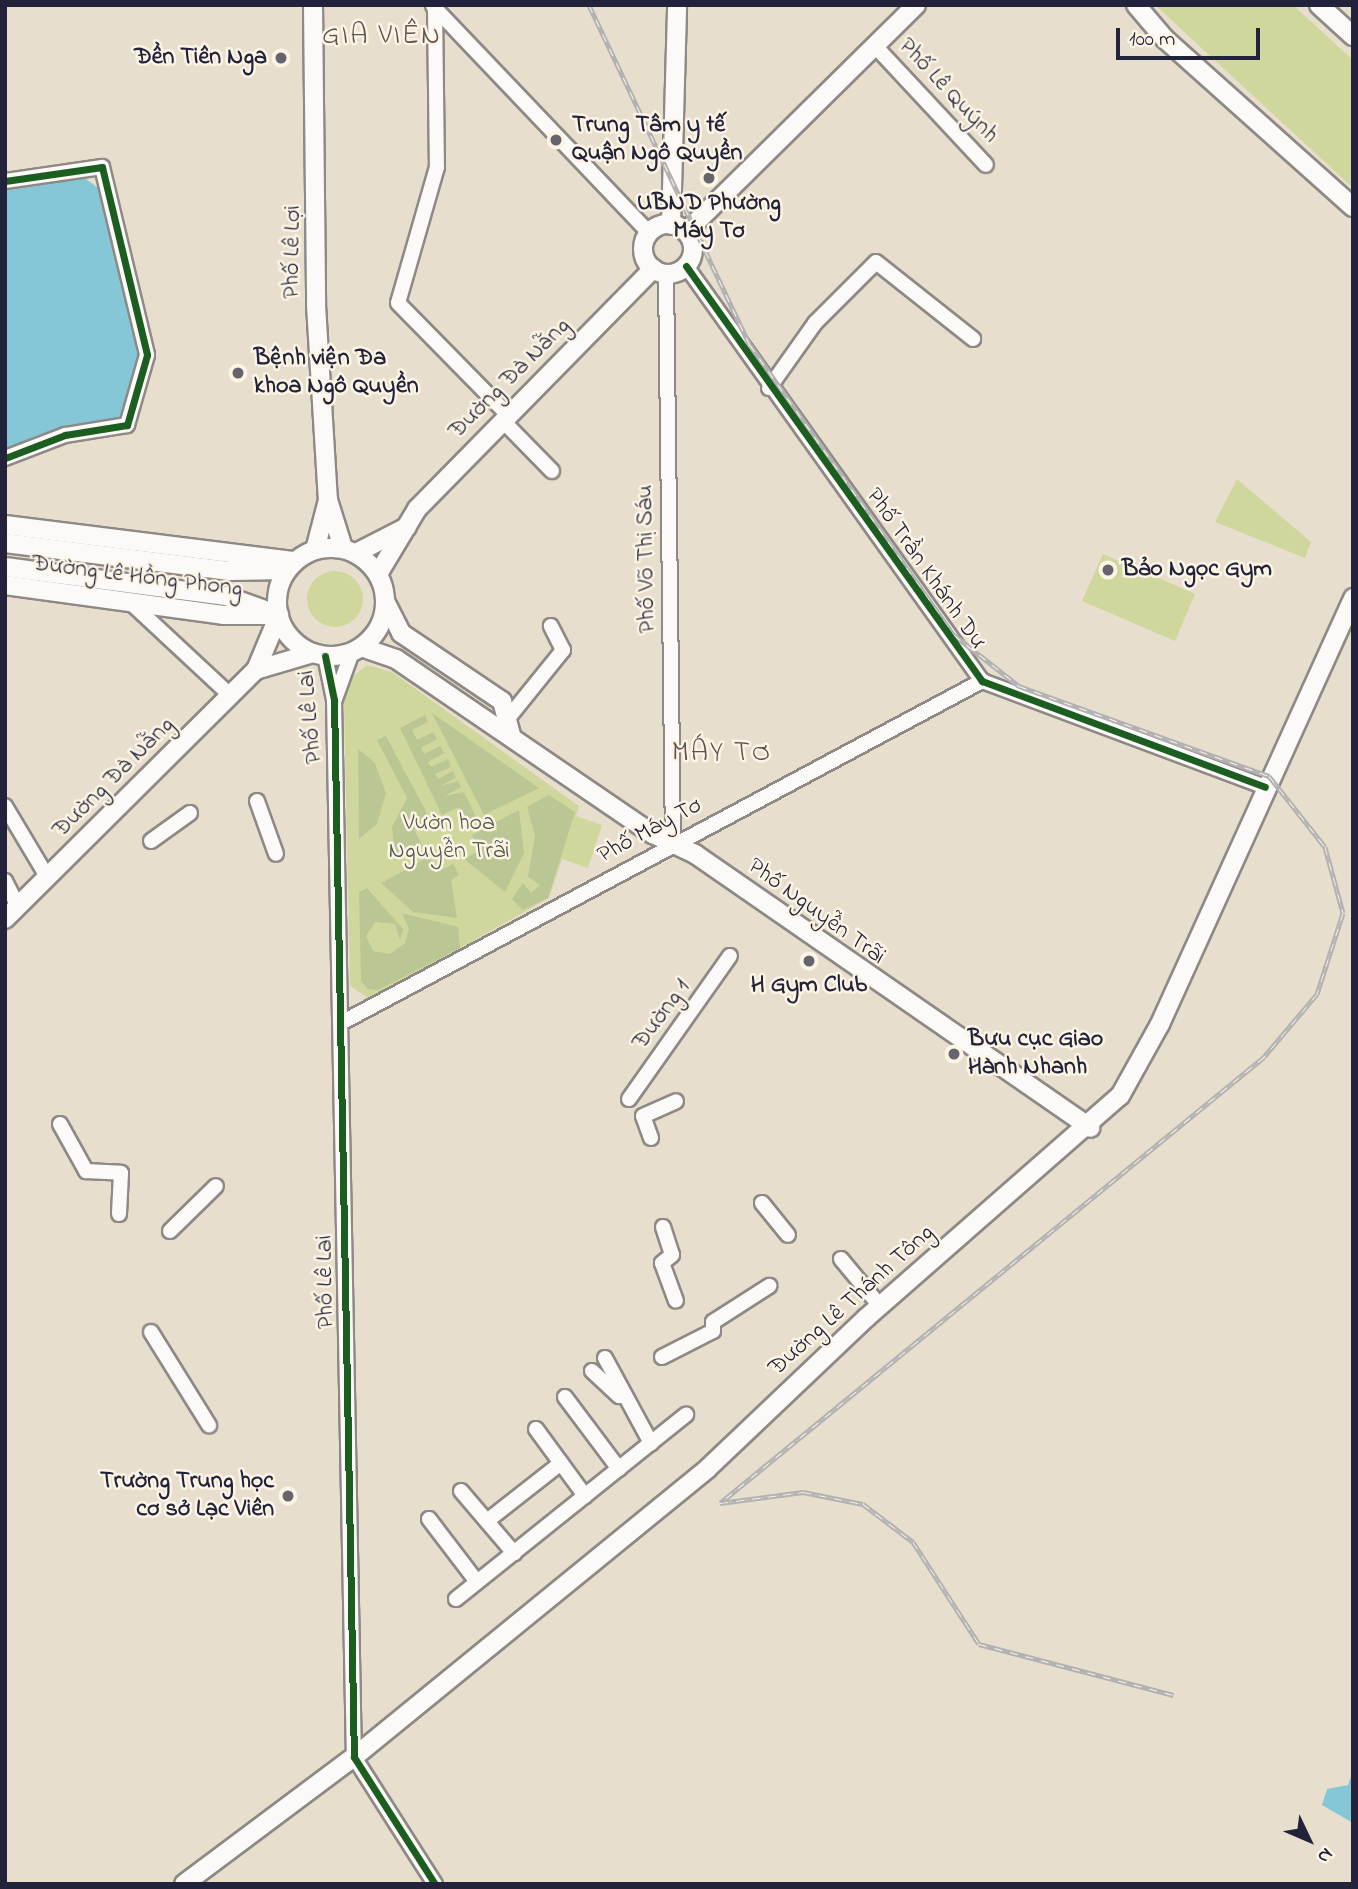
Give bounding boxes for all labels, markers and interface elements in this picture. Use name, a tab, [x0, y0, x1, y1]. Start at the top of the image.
scale bar	[1120, 14, 1264, 58]
district label: GIA VIÊN	[323, 20, 441, 54]
text: 100 m	[1129, 25, 1175, 55]
street label: Phố Lê Quýnh	[892, 32, 1004, 150]
place label: Đền Tiên Nga	[134, 44, 267, 72]
marker: Đền Tiên Nga	[273, 50, 289, 66]
place label: Trung Tâm y tế Quận Ngô Quyền	[572, 112, 742, 168]
marker: Trung Tâm y tế Quận Ngô Quyền	[546, 130, 566, 150]
marker: UBND Phường Máy Tơ	[701, 170, 717, 186]
place label: UBND Phường Máy Tơ	[637, 190, 781, 246]
street label: Phố Lê Lợi	[278, 205, 308, 299]
street label: Đường Đà Nẵng	[443, 312, 577, 446]
place label: Bệnh viện Đa khoa Ngô Quyền	[254, 345, 419, 401]
marker: Bệnh viện Đa khoa Ngô Quyền	[228, 363, 248, 383]
street label: Phố Trần Khánh Dư	[859, 483, 991, 655]
street label: Phố Võ Thị Sáu	[631, 484, 663, 634]
street label: Đường Lê Hồng Phong	[30, 550, 244, 604]
place label: Bảo Ngọc Gym	[1122, 556, 1272, 584]
marker: Bảo Ngọc Gym	[1100, 562, 1116, 578]
street label: Phố Lê Lai	[293, 669, 329, 765]
street label: Đường Đà Nẵng	[47, 711, 181, 845]
district label: MÁY TƠ	[672, 737, 772, 771]
street label: Phố Máy Tơ	[593, 792, 707, 870]
park label: Vườn hoa Nguyễn Trãi	[389, 810, 509, 866]
street label: Phố Nguyễn Trãi	[741, 852, 891, 972]
marker: H Gym Club	[801, 953, 817, 969]
place label: H Gym Club	[751, 972, 867, 1000]
street label: Đường 1	[627, 974, 697, 1056]
place label: Bưu cục Giao Hành Nhanh	[968, 1026, 1103, 1082]
marker: Bưu cục Giao Hành Nhanh	[946, 1046, 962, 1062]
street label: Đường Lê Thánh Tông	[763, 1219, 941, 1383]
street label: Phố Lê Lai	[311, 1235, 341, 1329]
place label: Trường Trung học cơ sở Lạc Viên	[100, 1468, 274, 1524]
marker: Trường Trung học cơ sở Lạc Viên	[280, 1488, 296, 1504]
north arrow	[1274, 1805, 1344, 1875]
text: N	[1310, 1841, 1339, 1869]

